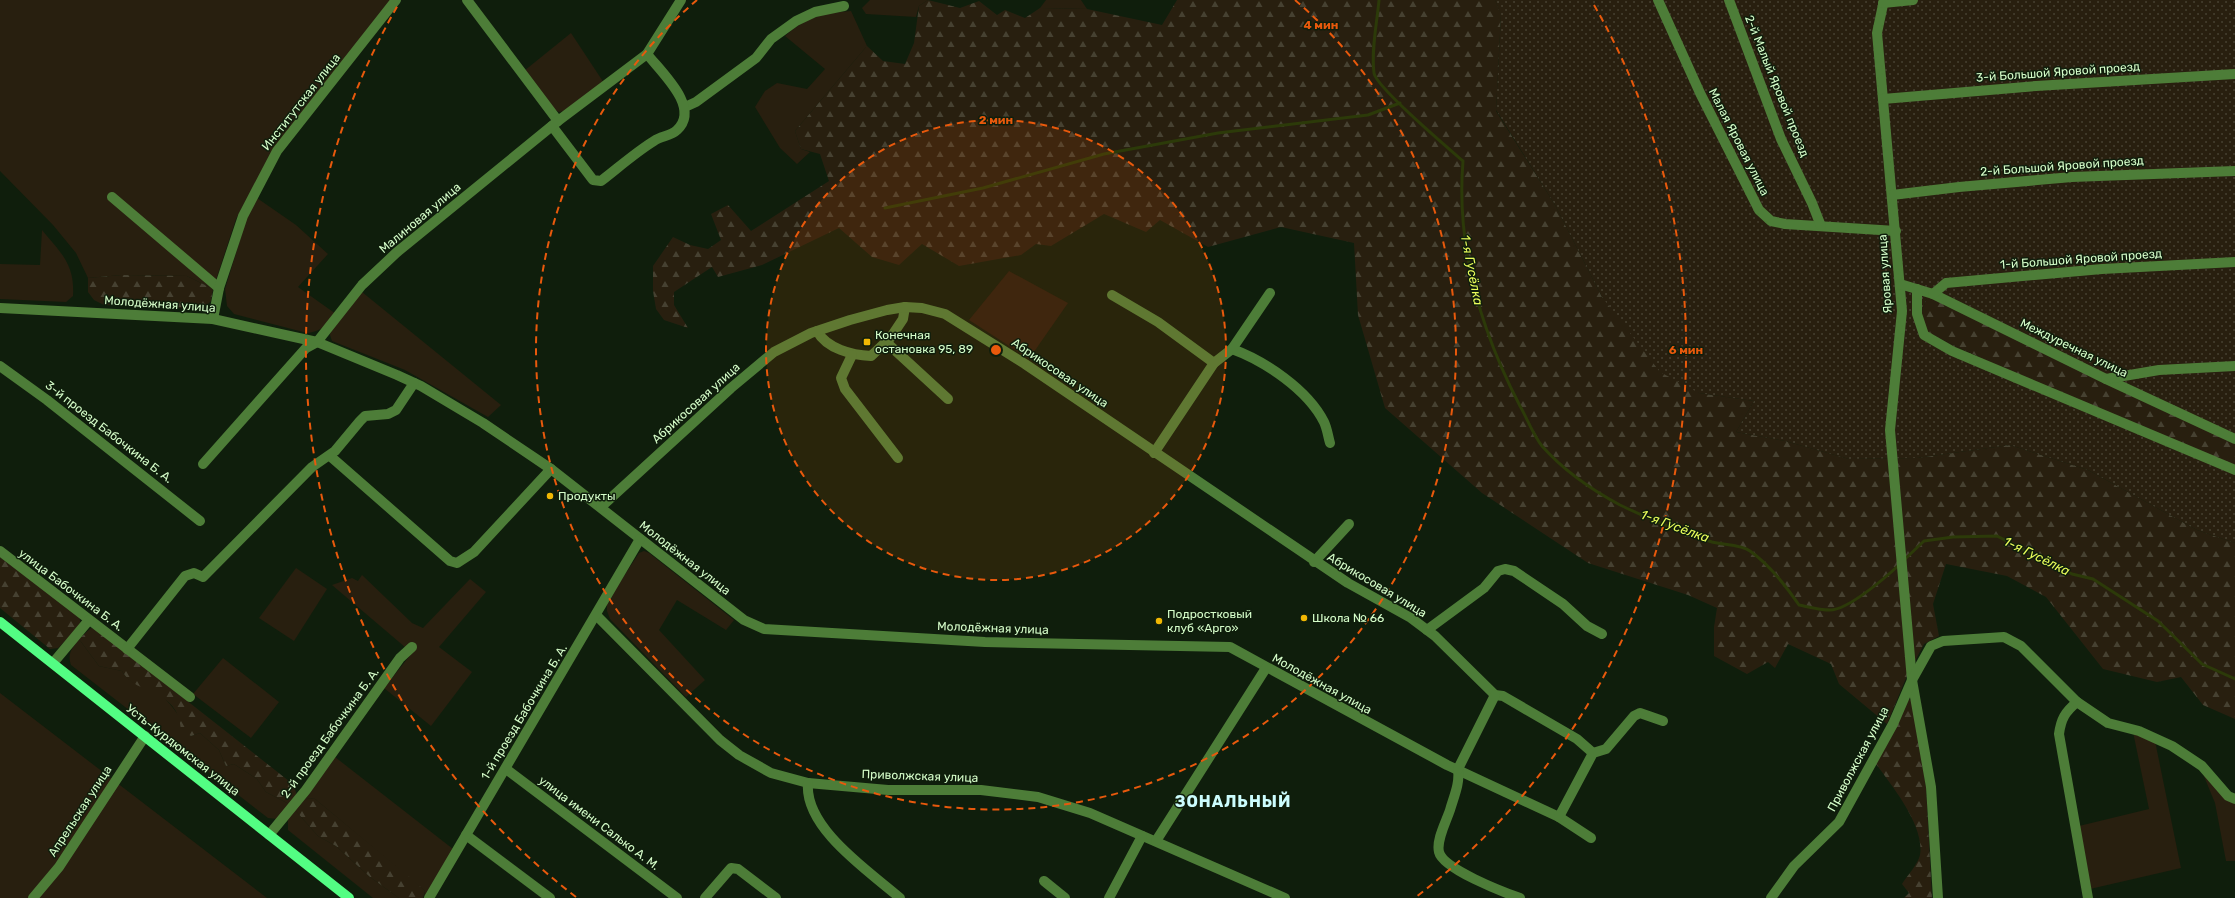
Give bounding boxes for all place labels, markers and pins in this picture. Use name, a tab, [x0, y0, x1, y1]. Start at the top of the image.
place label: Конечная остановка 95, 89	[875, 328, 973, 356]
marker: Конечная остановка 95, 89	[862, 337, 872, 347]
centre of rings	[989, 343, 1003, 357]
place label: Продукты	[558, 489, 615, 503]
marker: Продукты	[545, 491, 555, 501]
place label: Подростковый клуб «Арго»	[1167, 607, 1252, 635]
place label: Школа № 66	[1312, 611, 1384, 625]
marker: Школа № 66	[1299, 613, 1309, 623]
marker: Подростковый клуб «Арго»	[1154, 616, 1164, 626]

